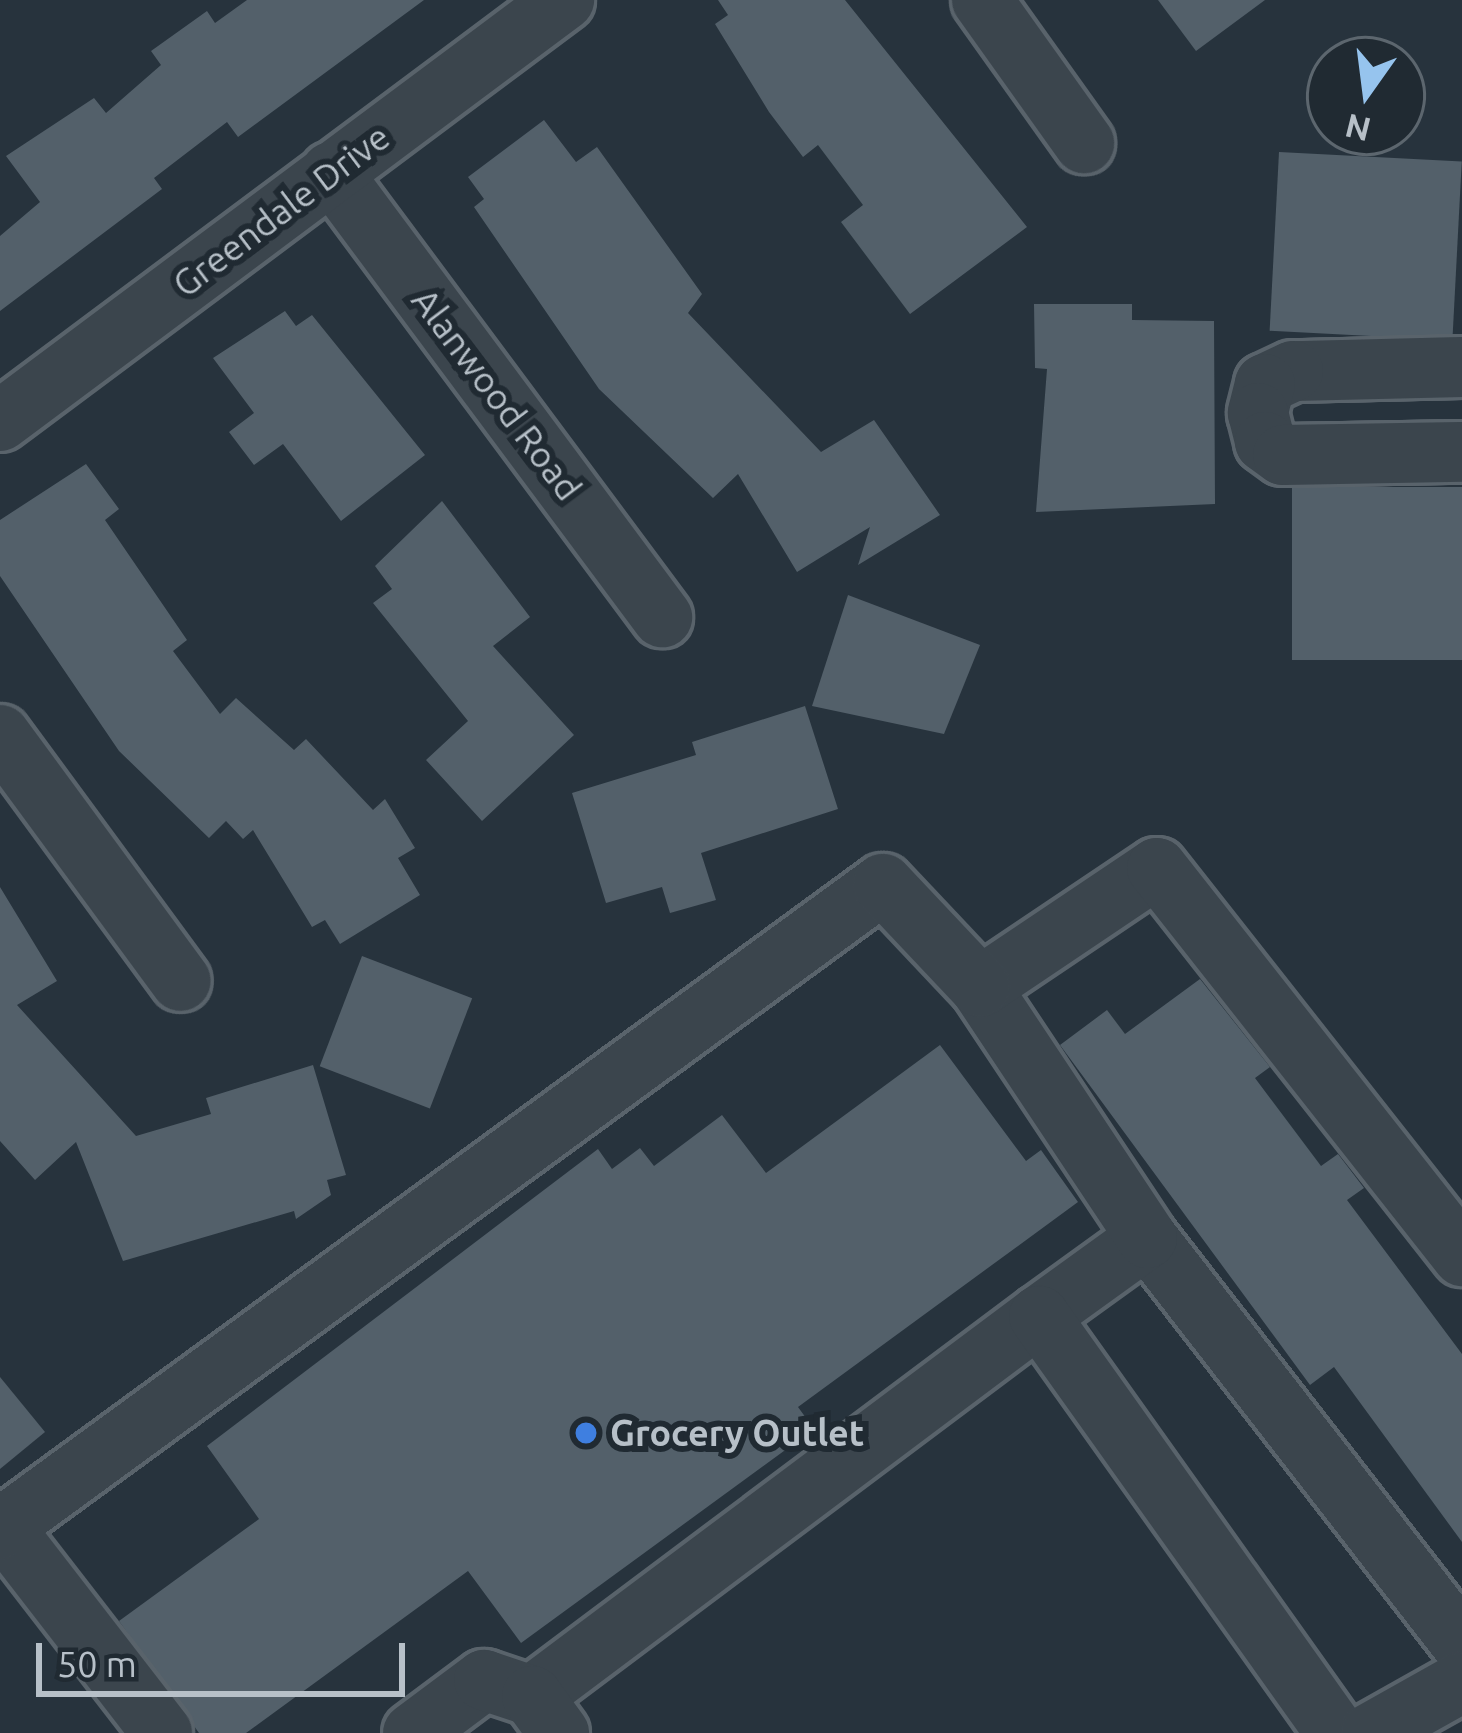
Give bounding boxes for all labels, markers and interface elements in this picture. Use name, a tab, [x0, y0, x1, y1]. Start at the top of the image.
north arrow	[1306, 36, 1426, 156]
text: N	[1341, 108, 1374, 149]
street label: Greendale Drive	[164, 115, 398, 305]
street label: Alanwood Road	[403, 279, 591, 509]
place label: Grocery Outlet	[610, 1411, 864, 1455]
marker: Grocery Outlet	[573, 1420, 599, 1446]
scale bar	[42, 1619, 411, 1693]
text: 50 m	[57, 1643, 137, 1684]

